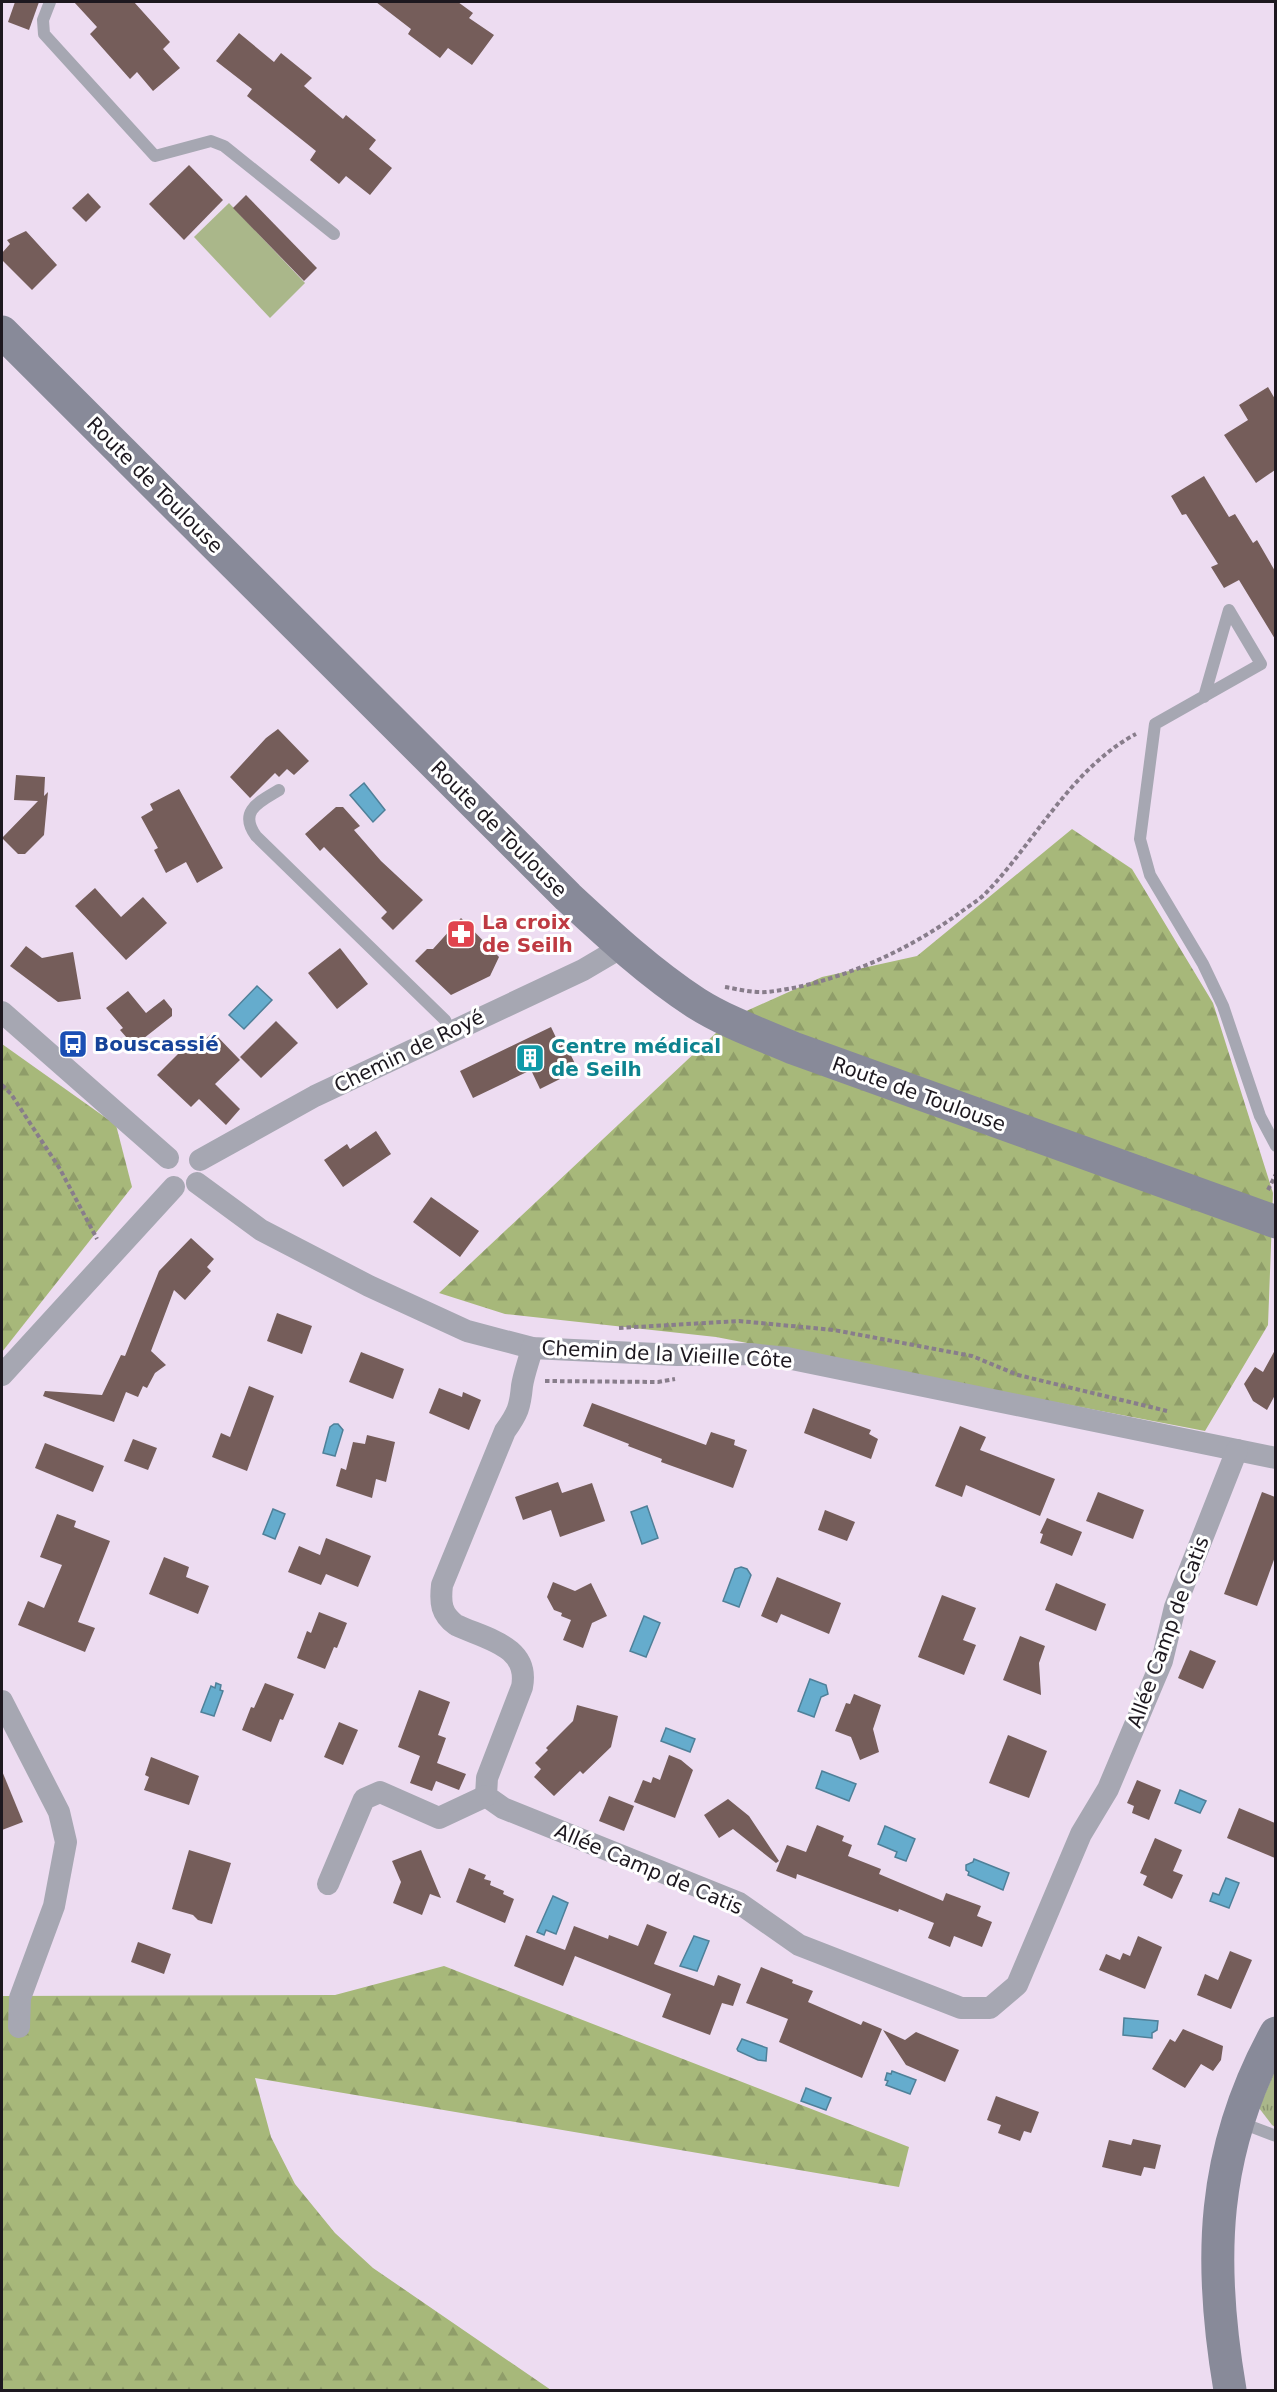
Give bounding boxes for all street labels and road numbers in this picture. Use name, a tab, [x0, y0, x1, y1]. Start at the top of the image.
street label: Route de Toulouse	[82, 412, 228, 558]
street label: Route de Toulouse	[426, 756, 572, 902]
street label: Chemin de Royé	[330, 1004, 488, 1098]
street label: Route de Toulouse	[829, 1051, 1009, 1137]
street label: Chemin de la Vieille Côte	[541, 1335, 793, 1373]
street label: Allée Camp de Catis	[1122, 1533, 1214, 1731]
street label: Allée Camp de Catis	[551, 1819, 747, 1919]

